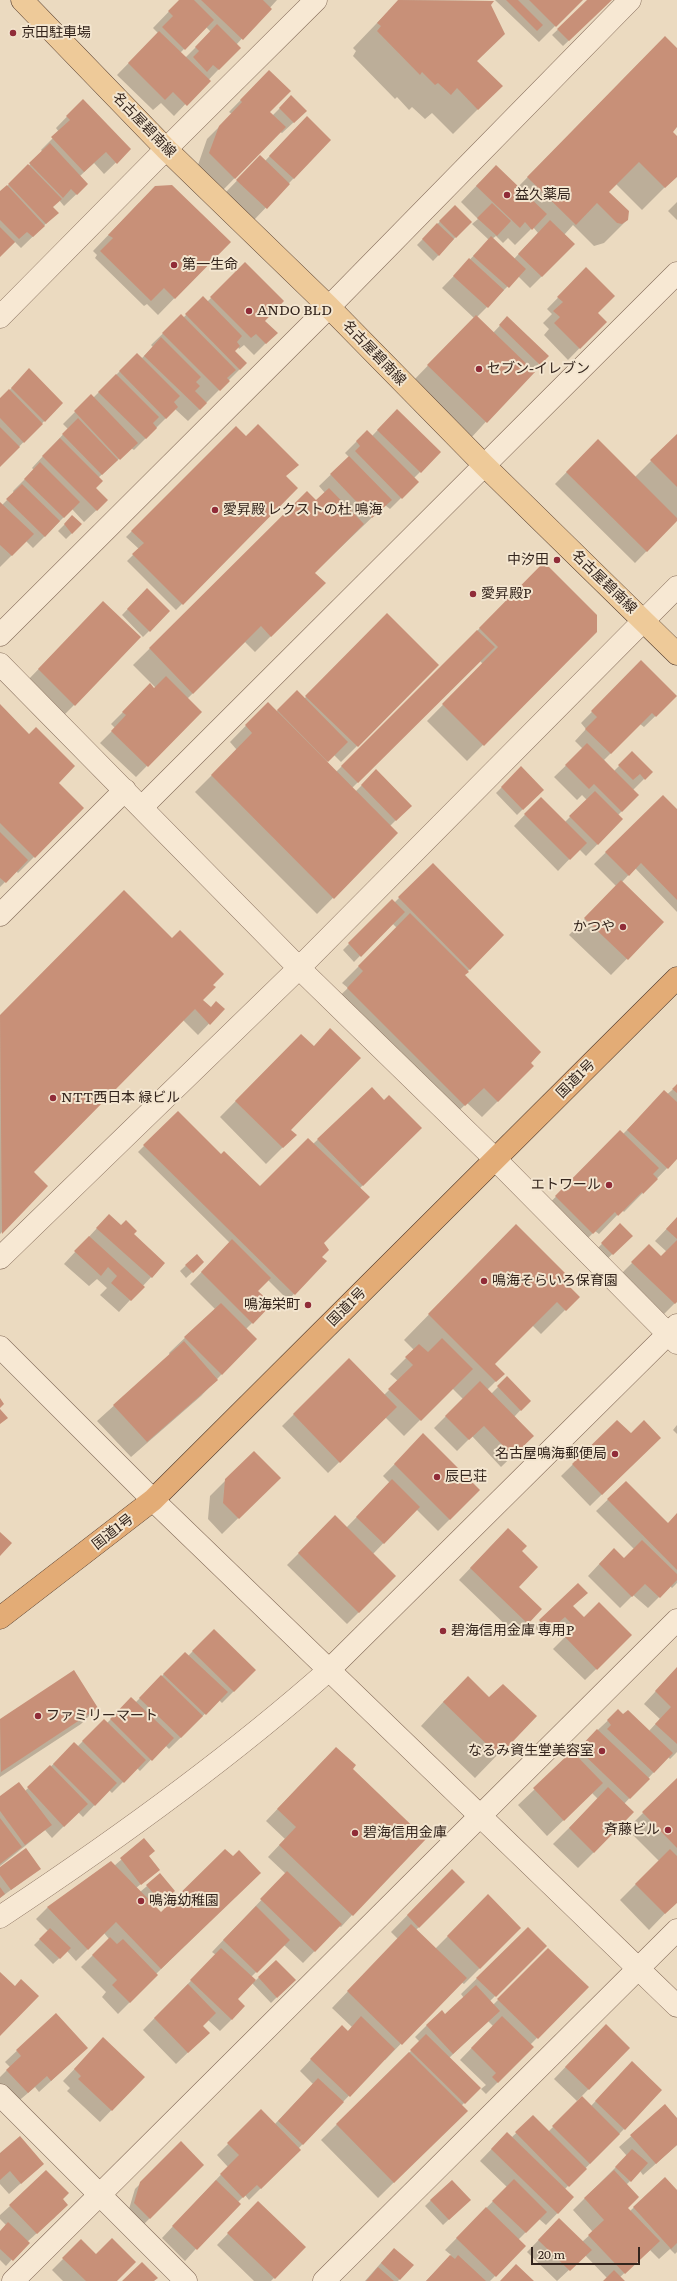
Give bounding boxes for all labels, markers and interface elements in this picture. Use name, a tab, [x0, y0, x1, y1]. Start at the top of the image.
place label: 京田駐車場	[21, 25, 91, 41]
marker: 京田駐車場	[8, 28, 18, 38]
street label: 名古屋碧南線	[109, 89, 179, 161]
place label: 益久薬局	[515, 187, 571, 203]
marker: 益久薬局	[502, 190, 512, 200]
place label: 第一生命	[182, 257, 238, 273]
marker: 第一生命	[169, 260, 179, 270]
place label: ANDO BLD	[257, 303, 332, 319]
marker: ANDO BLD	[244, 306, 254, 316]
street label: 名古屋碧南線	[339, 317, 409, 389]
place label: セブン-イレブン	[487, 361, 590, 377]
marker: セブン-イレブン	[474, 364, 484, 374]
place label: 愛昇殿 レクストの杜 鳴海	[223, 502, 383, 518]
marker: 愛昇殿 レクストの杜 鳴海	[210, 505, 220, 515]
street label: 名古屋碧南線	[568, 547, 640, 617]
place label: 中汐田	[507, 552, 549, 568]
marker: 中汐田	[552, 555, 562, 565]
place label: 愛昇殿P	[481, 586, 531, 602]
marker: 愛昇殿P	[468, 589, 478, 599]
place label: かつや	[573, 919, 615, 935]
marker: かつや	[618, 922, 628, 932]
street label: 国道1号	[553, 1056, 599, 1102]
place label: NTT西日本 緑ビル	[61, 1090, 180, 1106]
marker: NTT西日本 緑ビル	[48, 1093, 58, 1103]
place label: エトワール	[531, 1177, 601, 1193]
marker: エトワール	[604, 1180, 614, 1190]
place label: 鳴海そらいろ保育園	[492, 1273, 618, 1289]
marker: 鳴海そらいろ保育園	[479, 1276, 489, 1286]
street label: 国道1号	[324, 1284, 370, 1330]
place label: 鳴海栄町	[244, 1297, 300, 1313]
marker: 鳴海栄町	[303, 1300, 313, 1310]
place label: 名古屋鳴海郵便局	[495, 1446, 607, 1462]
marker: 名古屋鳴海郵便局	[610, 1449, 620, 1459]
place label: 辰巳荘	[445, 1469, 487, 1485]
marker: 辰巳荘	[432, 1472, 442, 1482]
street label: 国道1号	[89, 1511, 137, 1553]
place label: 碧海信用金庫 専用P	[451, 1623, 574, 1639]
marker: 碧海信用金庫 専用P	[438, 1626, 448, 1636]
place label: ファミリーマート	[46, 1708, 158, 1724]
marker: ファミリーマート	[33, 1711, 43, 1721]
place label: なるみ資生堂美容室	[468, 1743, 594, 1759]
marker: なるみ資生堂美容室	[597, 1746, 607, 1756]
place label: 斉藤ビル	[604, 1822, 660, 1838]
place label: 碧海信用金庫	[363, 1825, 447, 1841]
marker: 斉藤ビル	[663, 1825, 673, 1835]
marker: 碧海信用金庫	[350, 1828, 360, 1838]
place label: 鳴海幼稚園	[149, 1893, 219, 1909]
marker: 鳴海幼稚園	[136, 1896, 146, 1906]
scale bar	[533, 2239, 642, 2265]
text: 20 m	[538, 2245, 565, 2263]

